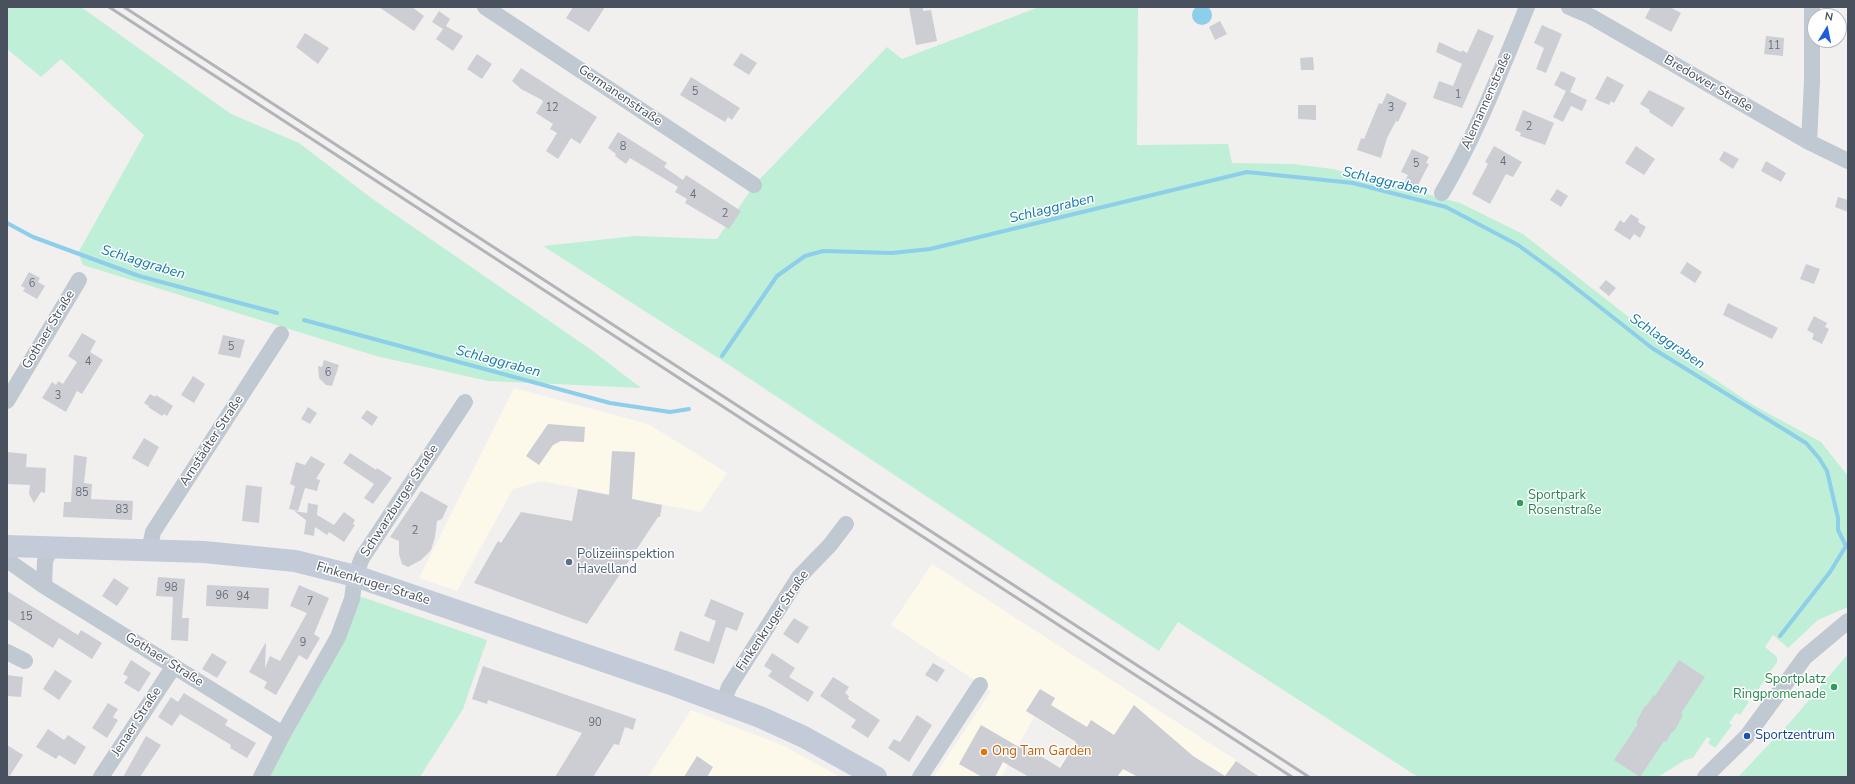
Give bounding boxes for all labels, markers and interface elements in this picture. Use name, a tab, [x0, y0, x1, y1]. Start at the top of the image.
north arrow	[1807, 8, 1847, 48]
text: N	[1824, 9, 1834, 25]
house number: 11	[1767, 39, 1781, 53]
street label: Alemannenstraße	[1459, 50, 1515, 152]
street label: Bredower Straße	[1661, 52, 1755, 116]
street label: Germanenstraße	[575, 62, 665, 130]
house number: 5	[692, 85, 698, 99]
house number: 1	[1455, 88, 1461, 102]
house number: 12	[545, 101, 559, 115]
house number: 3	[1388, 101, 1394, 115]
house number: 2	[1526, 120, 1532, 134]
house number: 8	[620, 140, 626, 154]
house number: 4	[1500, 155, 1506, 169]
house number: 5	[1413, 157, 1419, 171]
water label: Schlaggraben	[1341, 164, 1429, 200]
house number: 4	[690, 188, 696, 202]
water label: Schlaggraben	[1008, 190, 1096, 228]
house number: 2	[722, 207, 728, 221]
water label: Schlaggraben	[99, 242, 187, 284]
house number: 6	[29, 277, 35, 291]
street label: Gothaer Straße	[19, 288, 79, 372]
water label: Schlaggraben	[1626, 311, 1708, 373]
house number: 5	[228, 340, 234, 354]
water label: Schlaggraben	[454, 343, 542, 381]
house number: 4	[85, 355, 91, 369]
house number: 6	[325, 366, 331, 380]
house number: 3	[55, 389, 61, 403]
street label: Arnstädter Straße	[177, 393, 247, 489]
street label: Schwarzburger Straße	[358, 442, 442, 560]
house number: 85	[75, 486, 89, 500]
place label: Sportpark Rosenstraße	[1528, 488, 1601, 519]
marker: Sportpark Rosenstraße	[1515, 498, 1525, 508]
house number: 83	[115, 503, 129, 517]
house number: 2	[412, 524, 418, 538]
place label: Polizeiinspektion Havelland	[577, 547, 675, 578]
marker: Polizeiinspektion Havelland	[564, 557, 574, 567]
street label: Finkenkruger Straße	[314, 559, 432, 609]
street label: Finkenkruger Straße	[734, 568, 812, 674]
house number: 98	[164, 581, 178, 595]
house number: 96	[215, 589, 229, 603]
house number: 94	[236, 590, 250, 604]
house number: 7	[307, 595, 313, 609]
house number: 15	[19, 610, 33, 624]
street label: Gothaer Straße	[122, 630, 206, 690]
house number: 9	[300, 636, 306, 650]
place label: Sportplatz Ringpromenade	[1733, 672, 1826, 703]
marker: Sportplatz Ringpromenade	[1829, 682, 1839, 692]
street label: Jenaer Straße	[109, 685, 165, 759]
house number: 90	[588, 716, 602, 730]
place label: Sportzentrum	[1755, 728, 1835, 744]
marker: Sportzentrum	[1742, 731, 1752, 741]
place label: Ong Tam Garden	[992, 744, 1091, 760]
marker: Ong Tam Garden	[979, 747, 989, 757]

